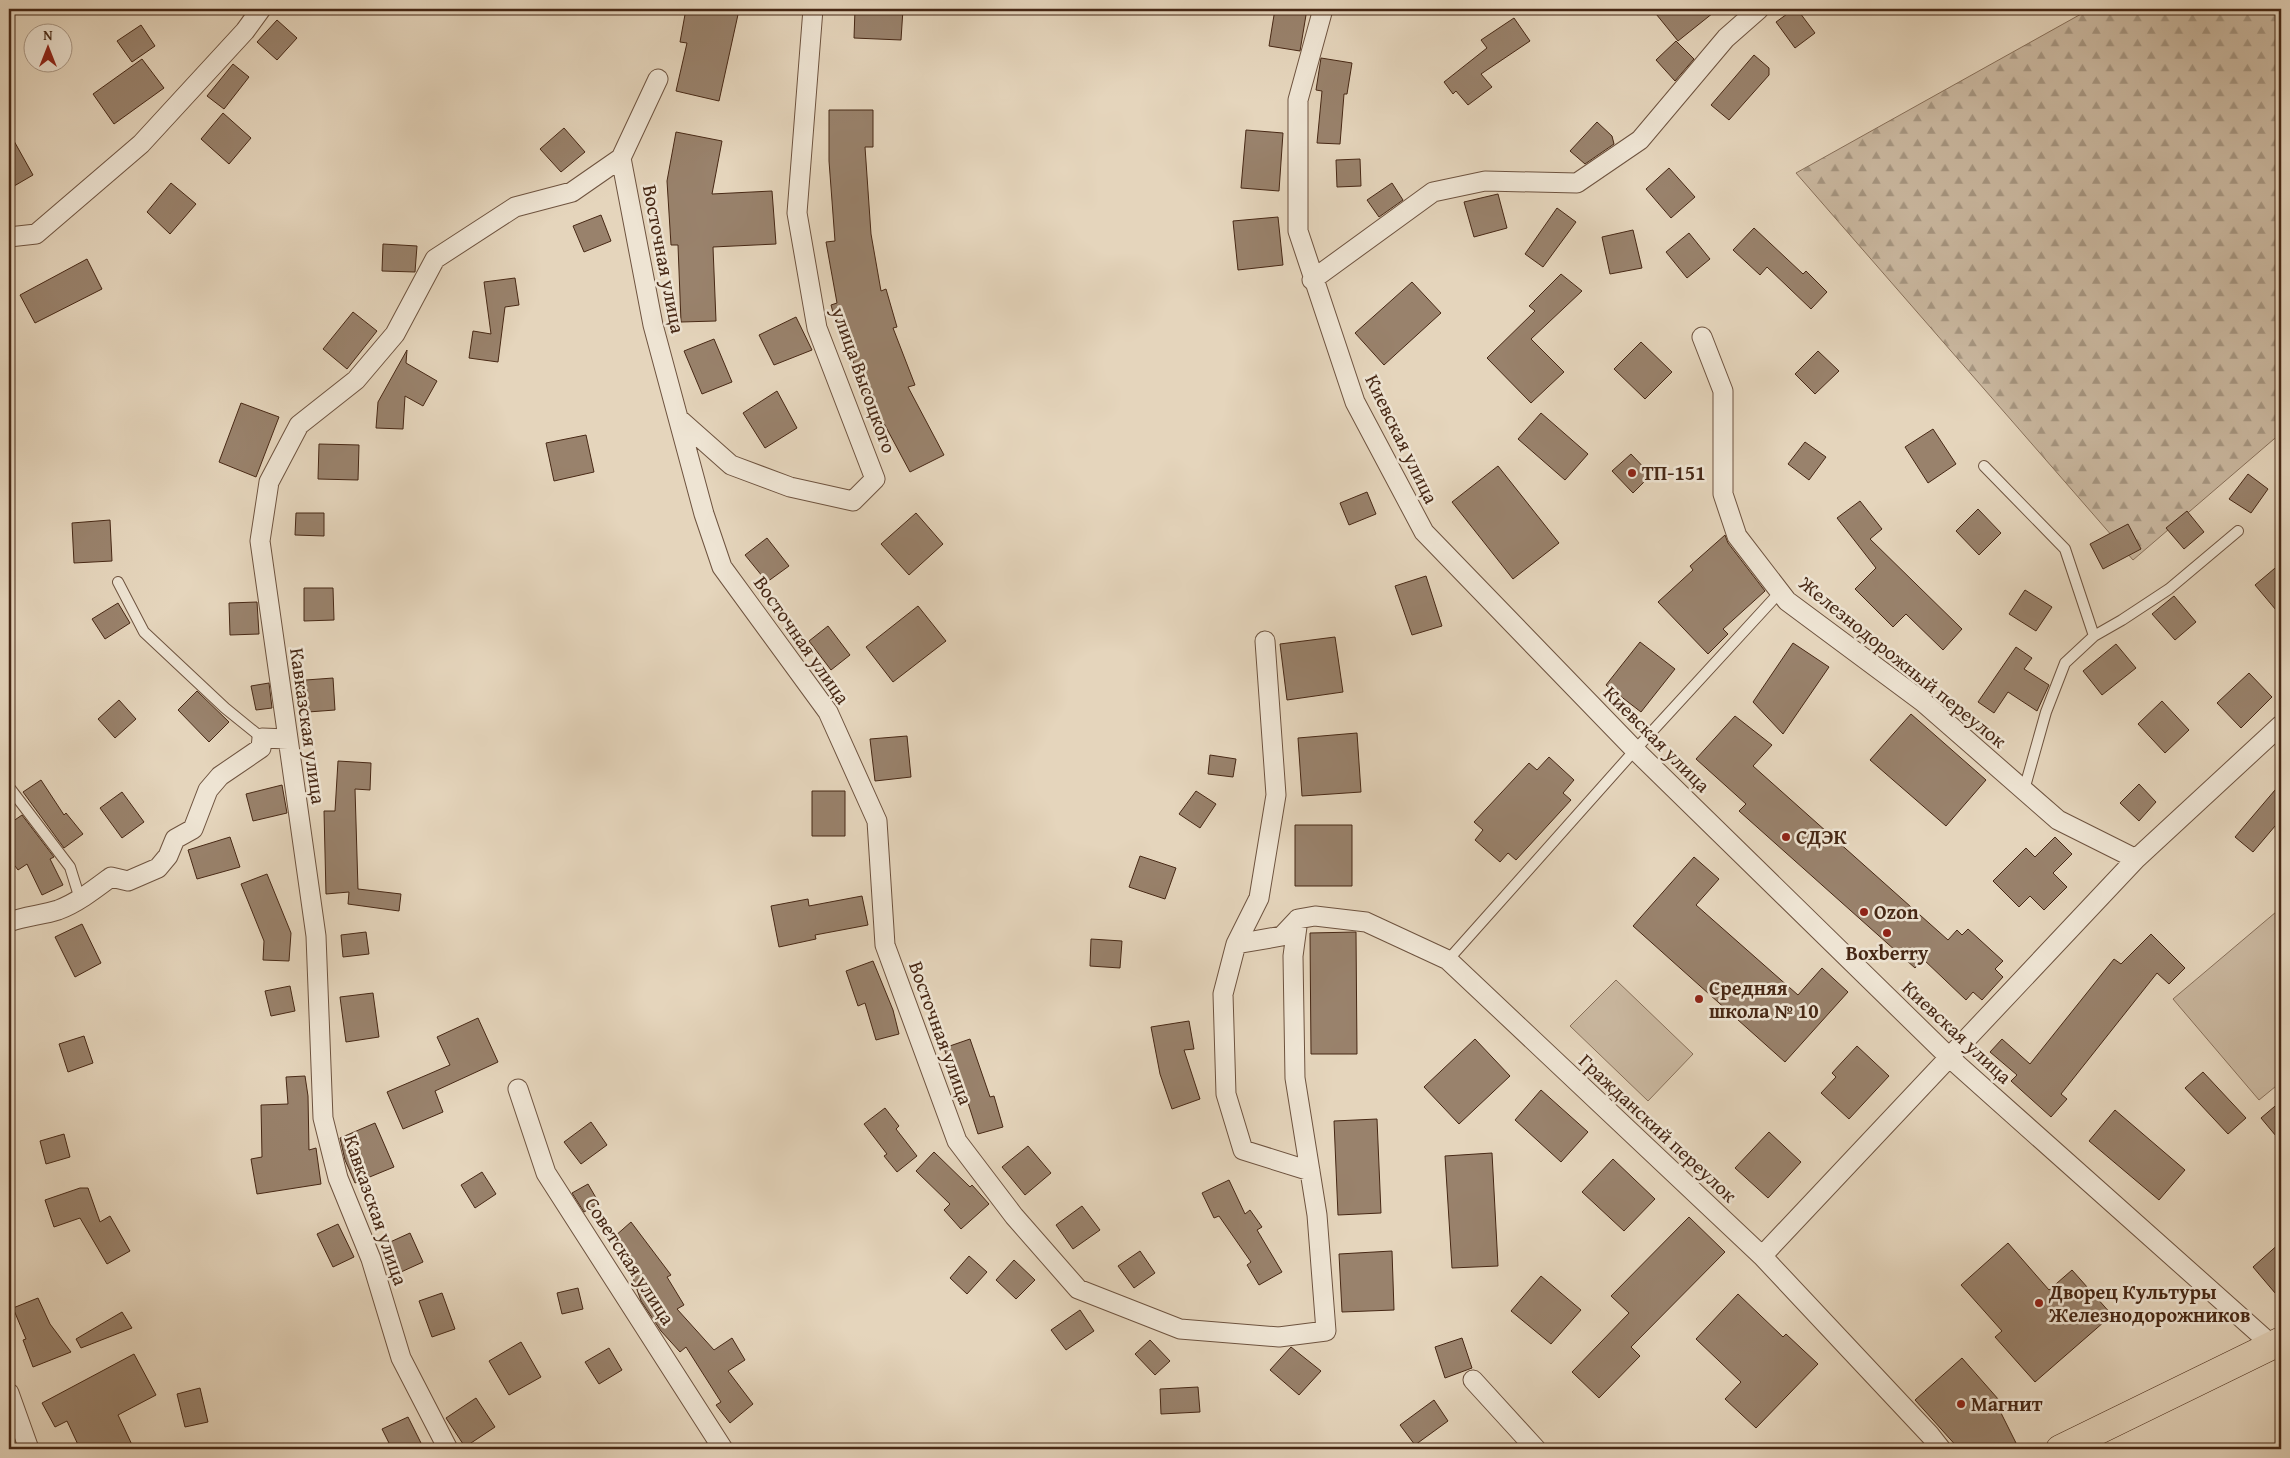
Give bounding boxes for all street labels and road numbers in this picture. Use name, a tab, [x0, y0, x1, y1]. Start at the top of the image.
street label: Восточная улица	[636, 182, 693, 336]
street label: улица Высоцкого	[824, 302, 904, 457]
street label: Киевская улица	[1359, 369, 1447, 509]
street label: Железнодорожный переулок	[1793, 568, 2014, 755]
street label: Восточная улица	[747, 570, 858, 710]
street label: Кавказская улица	[283, 646, 334, 806]
street label: Киевская улица	[1597, 679, 1718, 799]
street label: Восточная улица	[902, 957, 981, 1109]
street label: Киевская улица	[1896, 973, 2019, 1091]
street label: Гражданский переулок	[1573, 1046, 1744, 1209]
street label: Кавказская улица	[337, 1131, 416, 1290]
street label: Советская улица	[578, 1191, 683, 1331]

